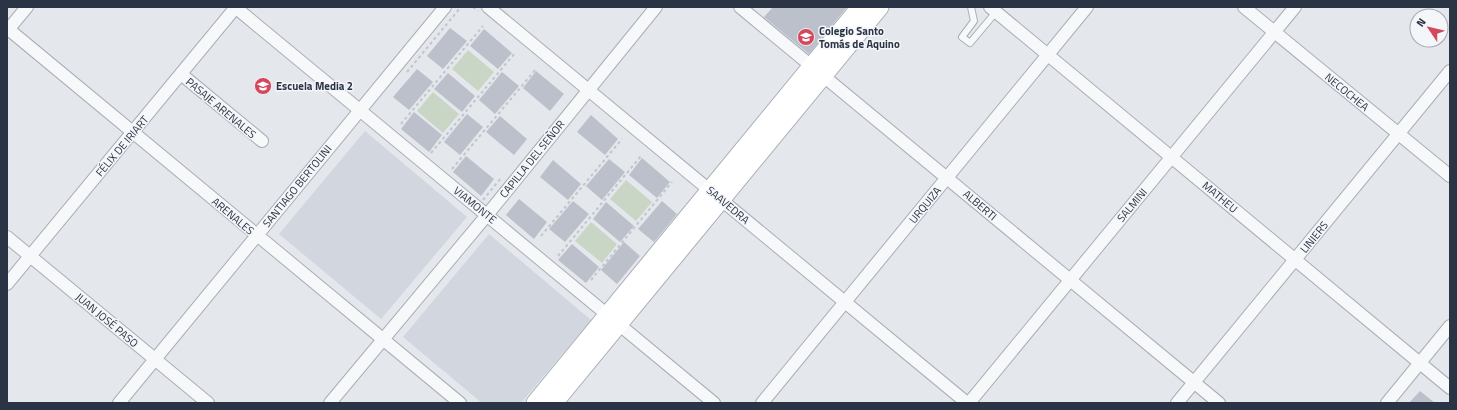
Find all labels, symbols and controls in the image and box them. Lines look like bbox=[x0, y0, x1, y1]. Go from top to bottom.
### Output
north arrow bbox=[1409, 8, 1449, 48]
text: N bbox=[1412, 15, 1430, 30]
place label: Colegio Santo Tomás de Aquino bbox=[819, 23, 900, 52]
school or university icon: Colegio Santo Tomás de Aquino bbox=[796, 27, 816, 47]
street label: NECOCHEA bbox=[1322, 69, 1373, 115]
street label: PASAJE ARENALES bbox=[182, 74, 260, 142]
school or university icon: Escuela Media 2 bbox=[253, 76, 273, 96]
place label: Escuela Media 2 bbox=[276, 78, 353, 94]
street label: FÉLIX DE IRIART bbox=[92, 112, 152, 180]
street label: CAPILLA DEL SEÑOR bbox=[496, 117, 568, 201]
street label: SANTIAGO BERTOLINI bbox=[259, 141, 335, 231]
street label: MATHEU bbox=[1199, 177, 1241, 217]
street label: SAAVEDRA bbox=[703, 182, 753, 228]
street label: VIAMONTE bbox=[450, 183, 500, 227]
street label: URQUIZA bbox=[905, 183, 945, 227]
street label: SALMINI bbox=[1113, 185, 1151, 225]
street label: ALBERTI bbox=[960, 186, 1000, 224]
street label: ARENALES bbox=[208, 194, 258, 238]
street label: LINIERS bbox=[1296, 218, 1332, 256]
street label: JUAN JOSÉ PASO bbox=[72, 289, 142, 351]

